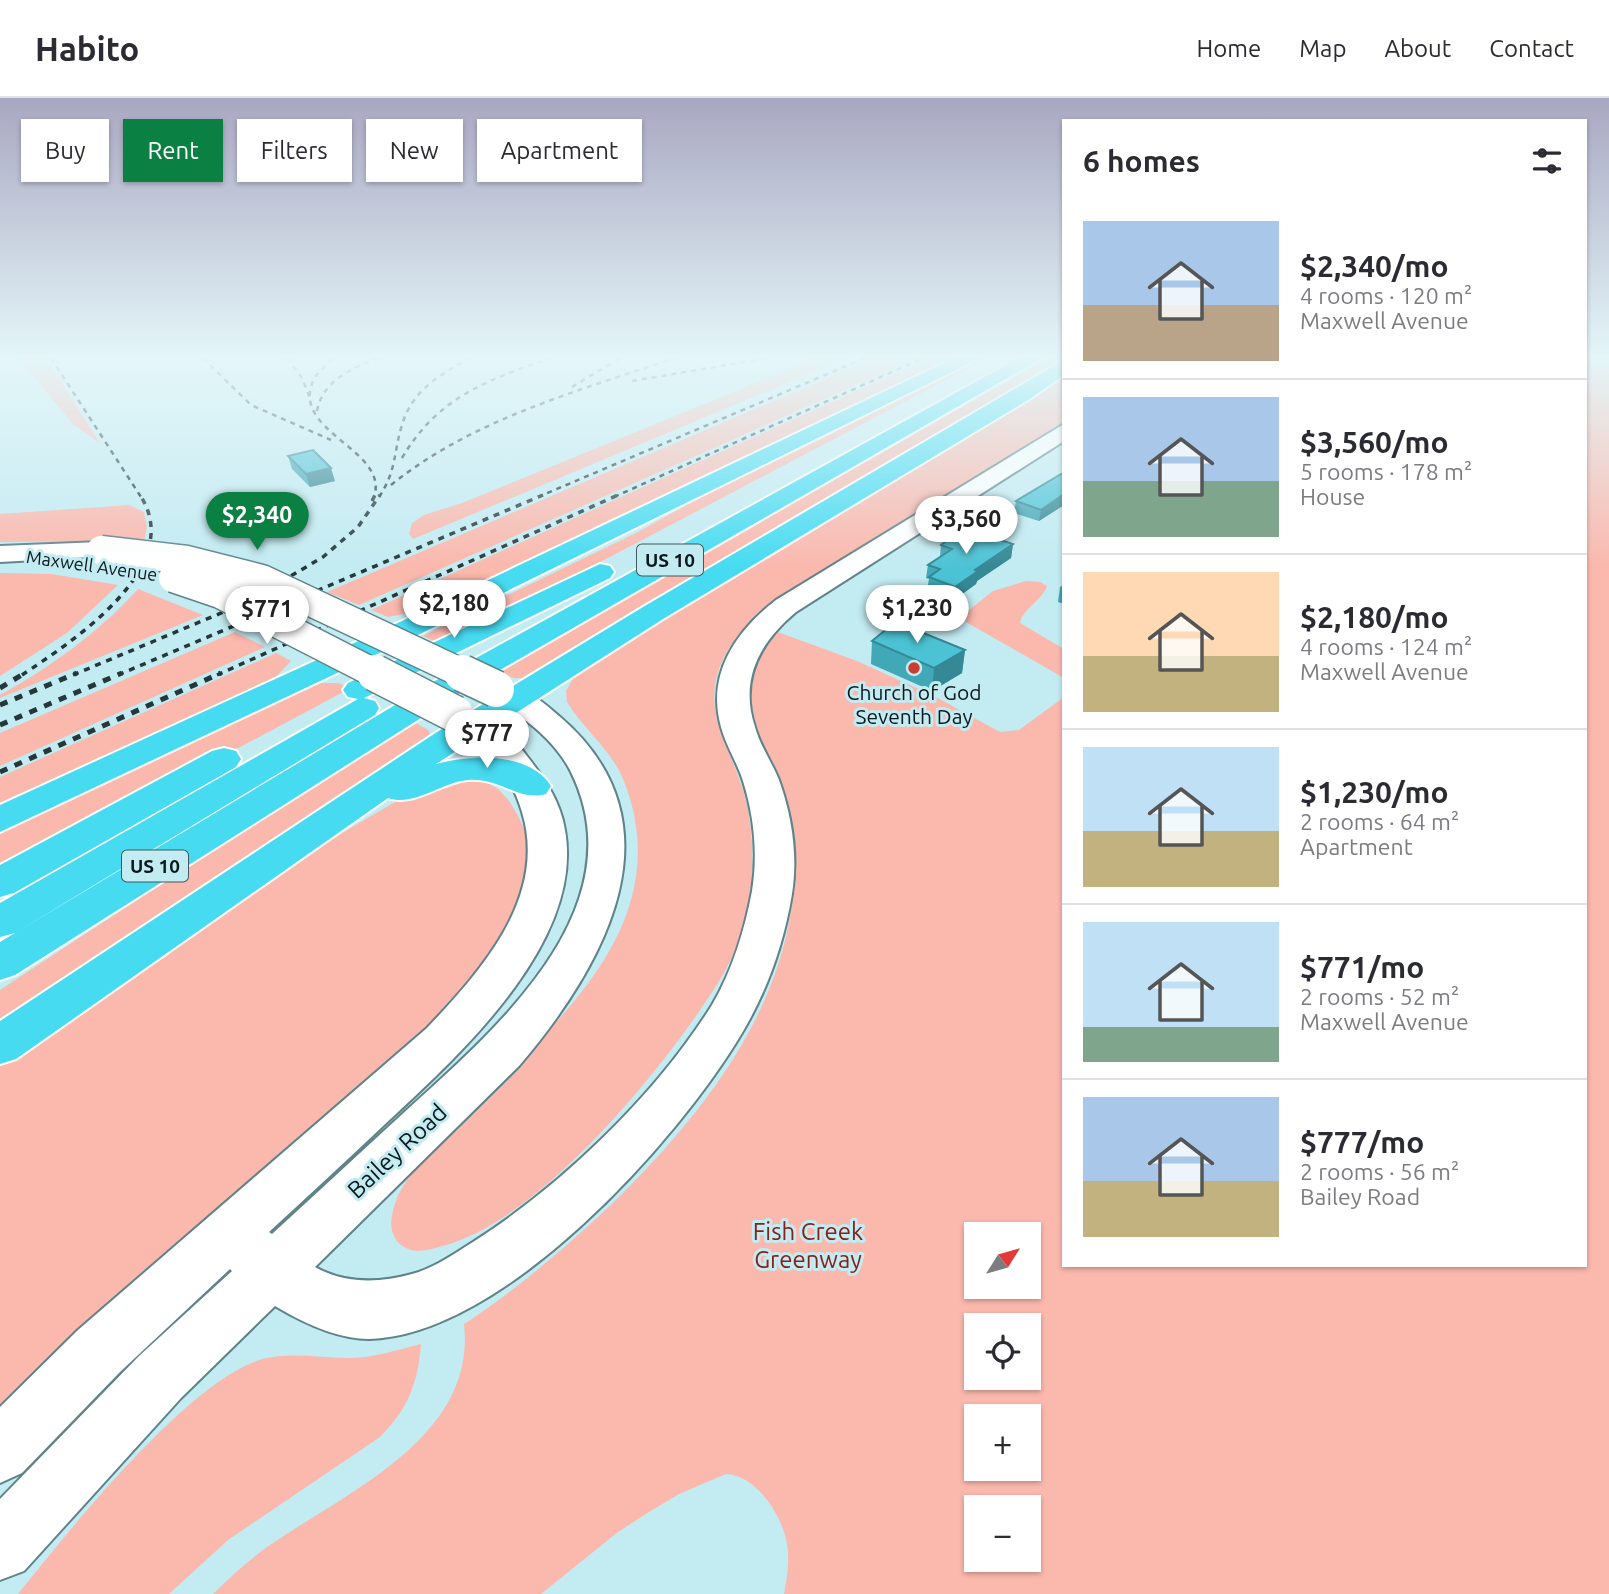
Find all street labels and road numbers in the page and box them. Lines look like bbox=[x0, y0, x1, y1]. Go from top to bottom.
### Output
road number: US 10 bbox=[637, 544, 703, 575]
street label: Maxwell Avenue bbox=[25, 546, 159, 584]
road number: US 10 bbox=[122, 850, 188, 881]
street label: Bailey Road bbox=[342, 1098, 452, 1204]

